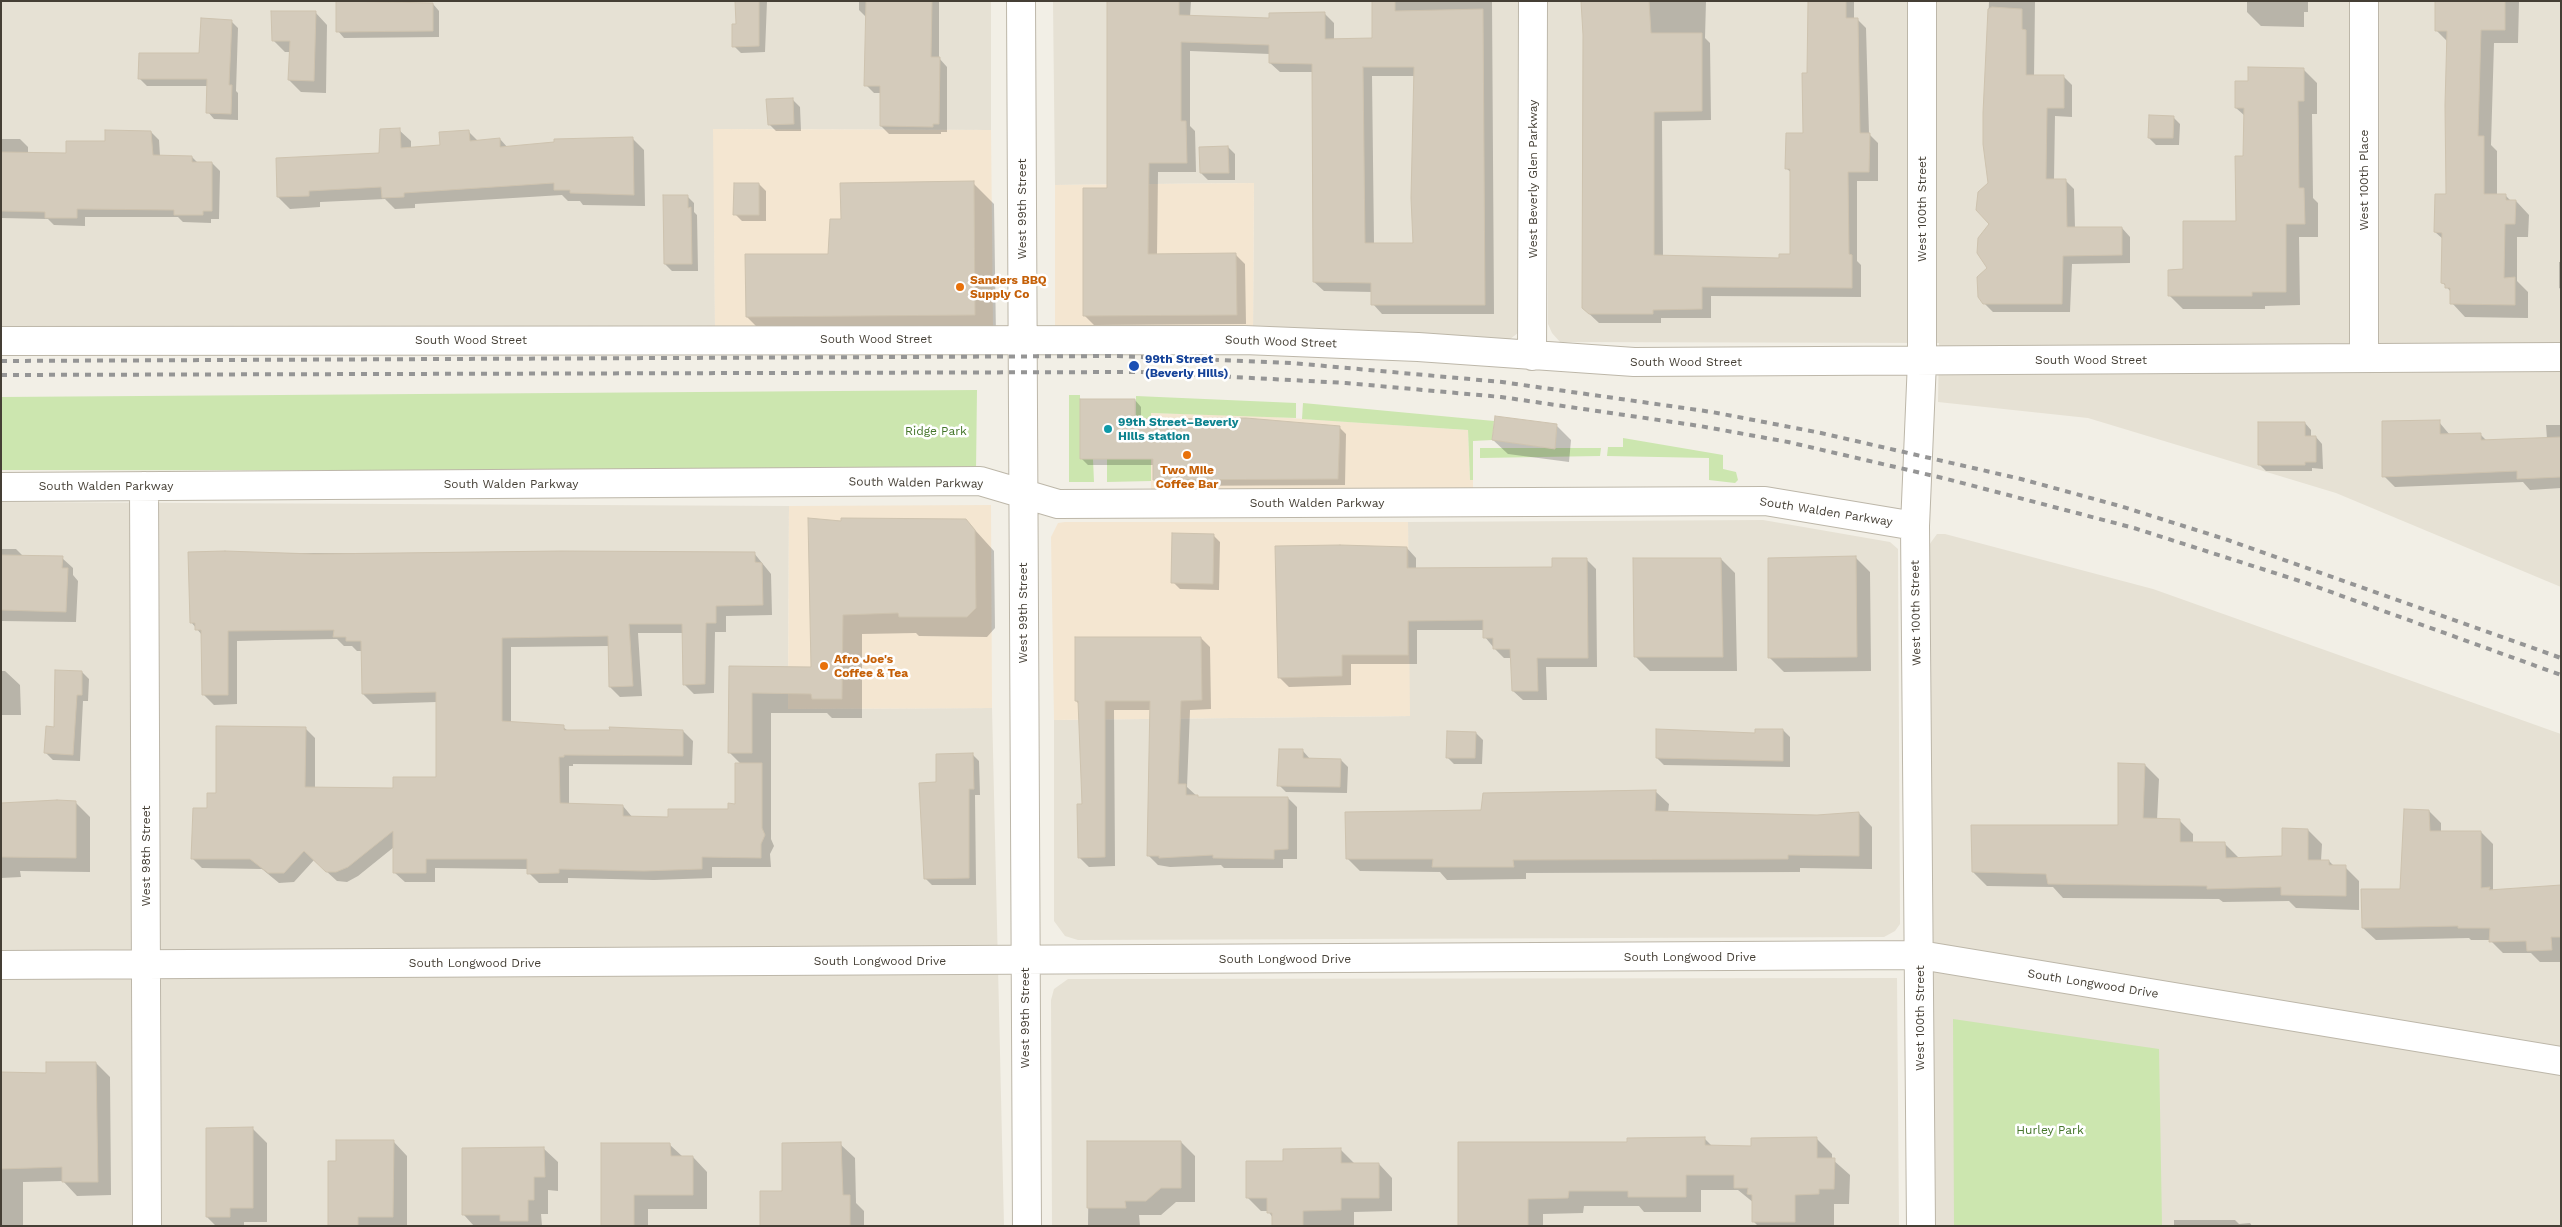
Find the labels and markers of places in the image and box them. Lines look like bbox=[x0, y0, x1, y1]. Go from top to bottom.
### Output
place label: Sanders BBQ Supply Co bbox=[970, 273, 1047, 301]
marker: Sanders BBQ Supply Co bbox=[954, 281, 966, 293]
place label: 99th Street (Beverly Hills) bbox=[1145, 352, 1228, 380]
marker: 99th Street (Beverly Hills) bbox=[1127, 359, 1141, 373]
place label: 99th Street–Beverly Hills station bbox=[1118, 415, 1238, 443]
marker: 99th Street–Beverly Hills station bbox=[1102, 423, 1114, 435]
marker: Two Mile Coffee Bar bbox=[1181, 449, 1193, 461]
place label: Two Mile Coffee Bar bbox=[1156, 463, 1218, 491]
place label: Afro Joe's Coffee & Tea bbox=[834, 652, 908, 680]
marker: Afro Joe's Coffee & Tea bbox=[818, 660, 830, 672]

